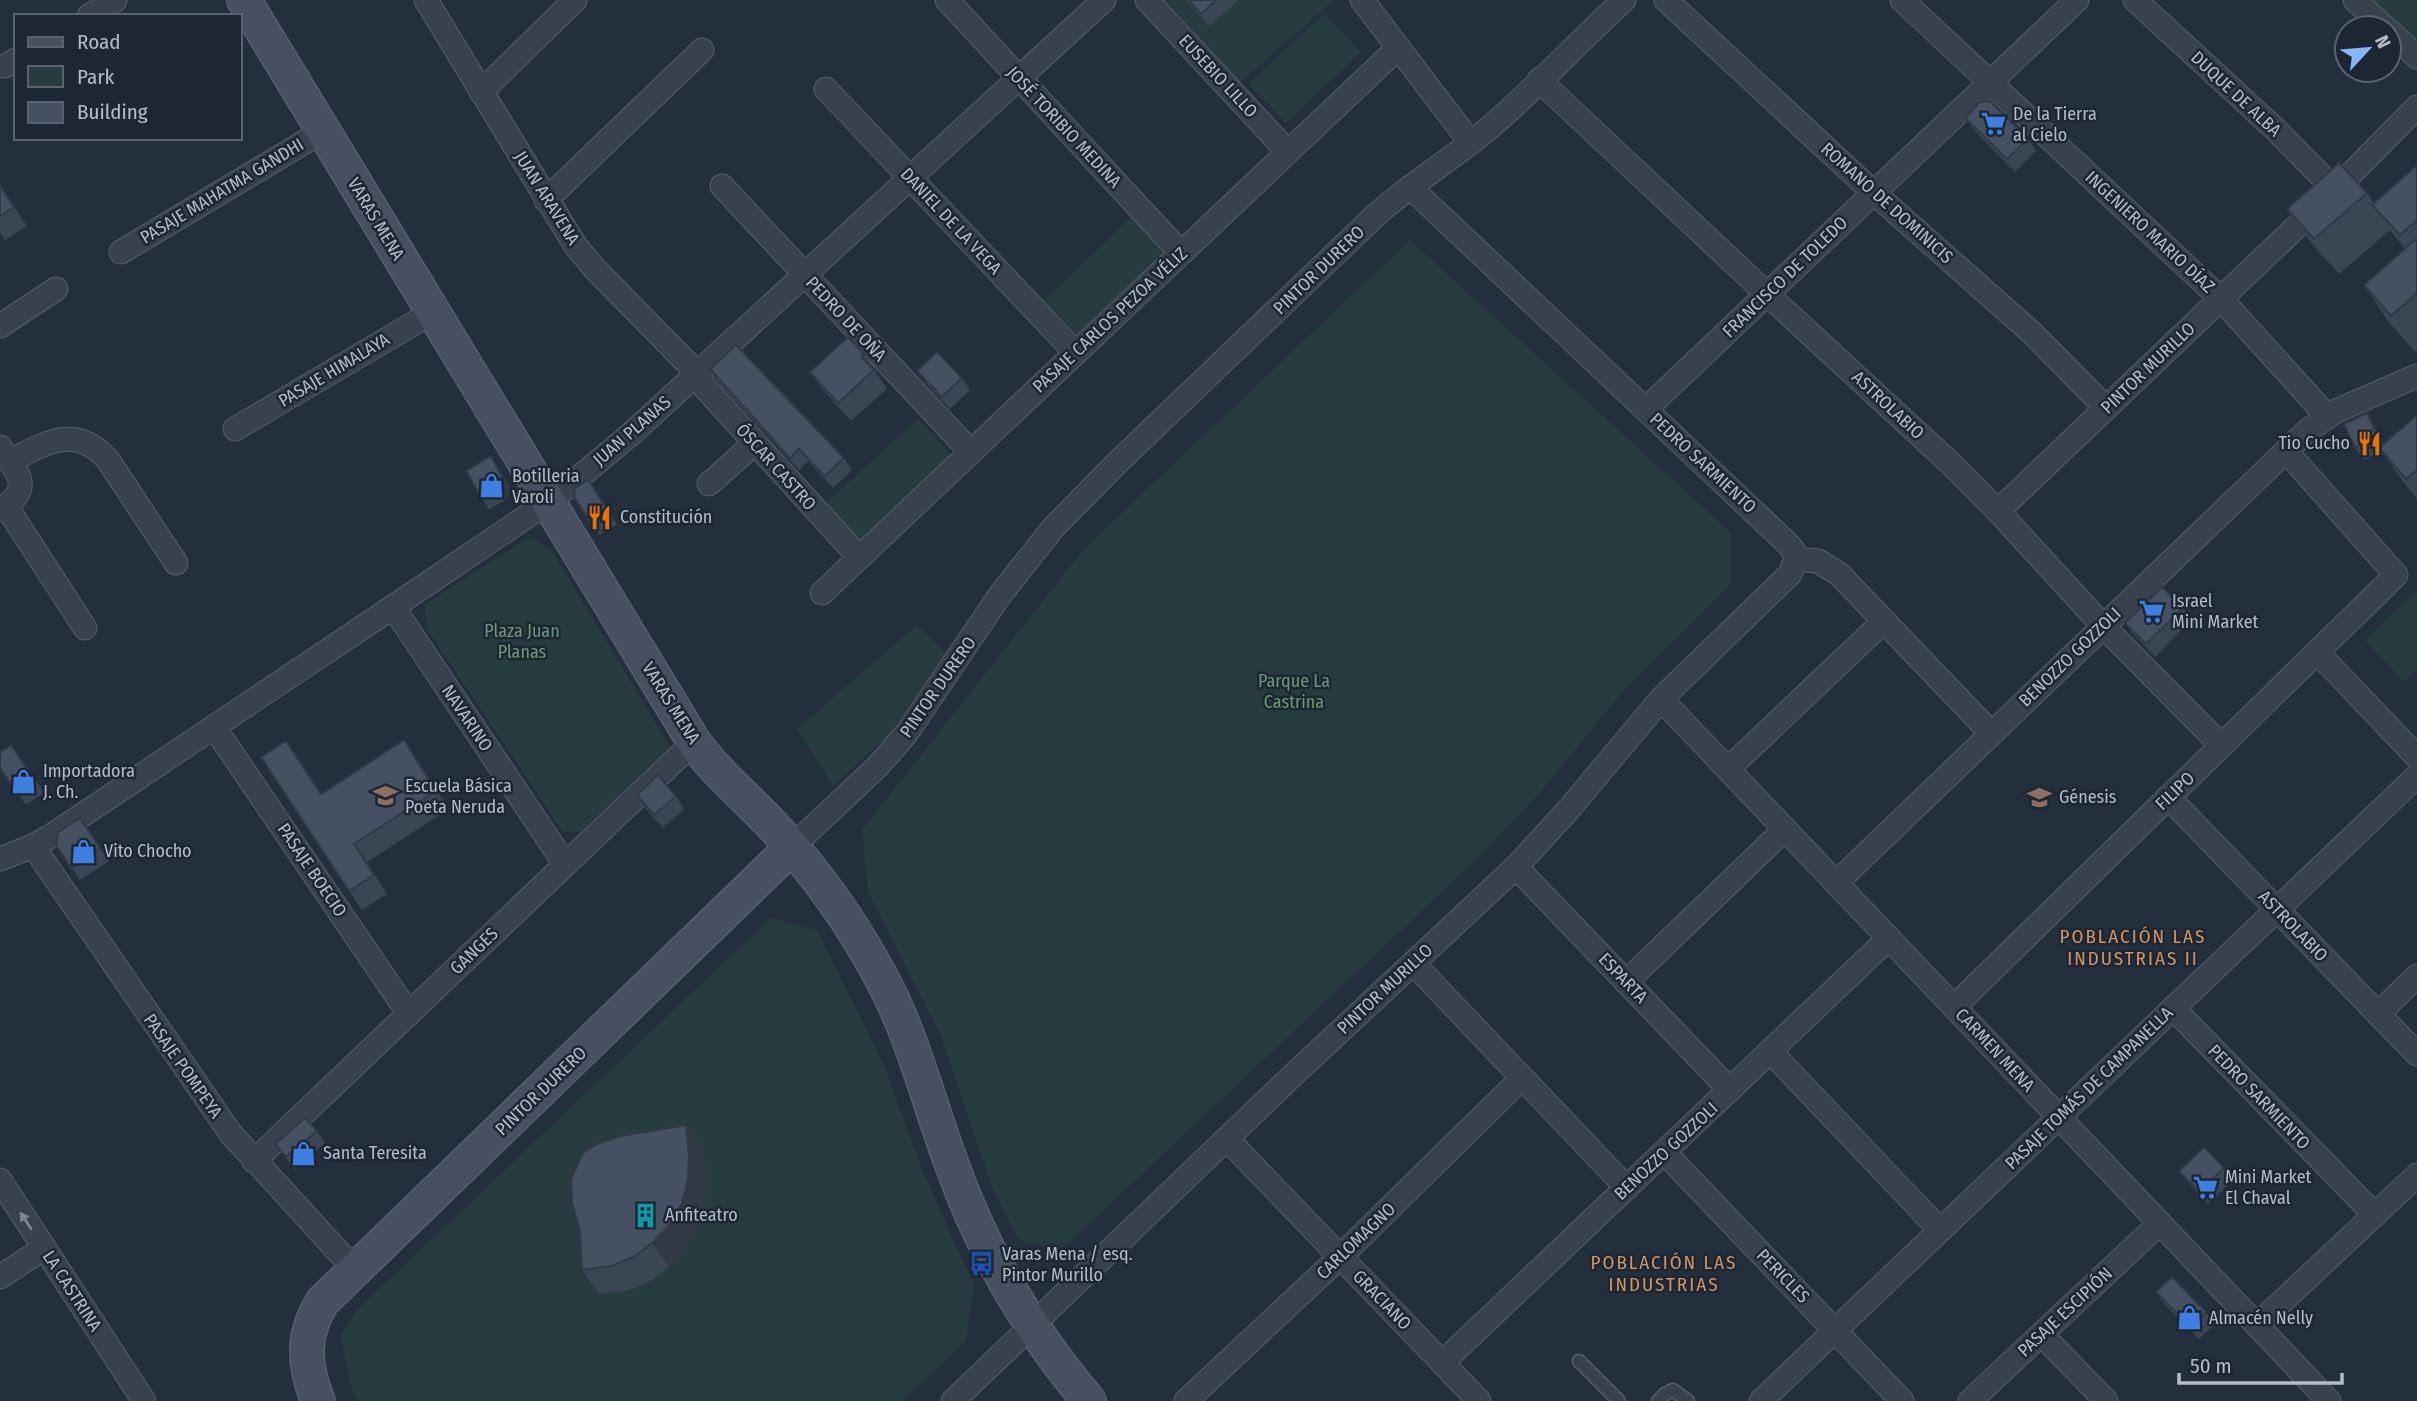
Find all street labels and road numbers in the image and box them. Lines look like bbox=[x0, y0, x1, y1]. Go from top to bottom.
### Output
street label: EUSEBIO LILLO bbox=[1174, 30, 1262, 122]
street label: DUQUE DE ALBA bbox=[2186, 47, 2286, 142]
street label: JOSÉ TORIBIO MEDINA bbox=[1002, 61, 1127, 193]
street label: PASAJE MAHATMA GANDHI bbox=[136, 133, 308, 249]
street label: ROMANO DE DOMINICIS bbox=[1816, 138, 1958, 268]
street label: JUAN ARAVENA bbox=[509, 147, 585, 249]
street label: DANIEL DE LA VEGA bbox=[896, 163, 1006, 279]
street label: INGENIERO MARIO DÍAZ bbox=[2081, 166, 2220, 298]
street label: VARAS MENA bbox=[343, 174, 410, 265]
street label: FRANCISCO DE TOLEDO bbox=[1718, 212, 1852, 342]
street label: PINTOR DURERO bbox=[1269, 221, 1369, 319]
street label: PASAJE CARLOS PEZOA VÉLIZ bbox=[1028, 242, 1192, 397]
street label: PEDRO DE OÑA bbox=[801, 272, 891, 367]
street label: PINTOR MURILLO bbox=[2096, 318, 2200, 418]
street label: PASAJE HIMALAYA bbox=[274, 328, 394, 412]
street label: ASTROLABIO bbox=[1847, 366, 1929, 444]
street label: JUAN PLANAS bbox=[589, 391, 676, 471]
street label: PEDRO SARMIENTO bbox=[1645, 408, 1761, 518]
street label: ÓSCAR CASTRO bbox=[731, 419, 821, 515]
street label: BENOZZO GOZZOLI bbox=[2014, 603, 2126, 711]
street label: PINTOR DURERO bbox=[895, 632, 981, 742]
street label: VARAS MENA bbox=[637, 658, 705, 748]
street label: NAVARINO bbox=[437, 681, 497, 755]
street label: FILIPO bbox=[2151, 767, 2199, 815]
street label: PASAJE BOECIO bbox=[273, 819, 351, 921]
street label: ASTROLABIO bbox=[2254, 886, 2332, 966]
street label: GANGES bbox=[445, 923, 503, 979]
street label: PINTOR MURILLO bbox=[1333, 939, 1437, 1039]
street label: ESPARTA bbox=[1594, 948, 1653, 1008]
street label: PASAJE TOMÁS DE CAMPANELLA bbox=[2000, 1001, 2178, 1174]
street label: CARMEN MENA bbox=[1951, 1004, 2040, 1097]
street label: PASAJE POMPEYA bbox=[139, 1010, 227, 1123]
street label: PEDRO SARMIENTO bbox=[2203, 1040, 2315, 1154]
street label: PINTOR DURERO bbox=[491, 1042, 591, 1140]
street label: BENOZZO GOZZOLI bbox=[1610, 1097, 1722, 1205]
street label: CARLOMAGNO bbox=[1312, 1198, 1400, 1284]
street label: PERICLES bbox=[1752, 1244, 1814, 1308]
street label: LA CASTRINA bbox=[38, 1246, 107, 1336]
street label: PASAJE ESCIPIÓN bbox=[2013, 1263, 2117, 1361]
street label: GRACIANO bbox=[1348, 1265, 1416, 1335]

